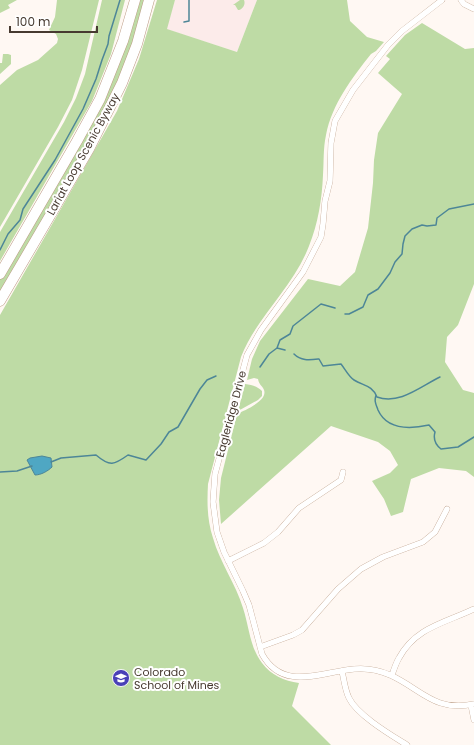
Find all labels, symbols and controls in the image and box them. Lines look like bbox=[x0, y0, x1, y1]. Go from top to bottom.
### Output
scale bar bbox=[10, 8, 97, 34]
text: 100 m bbox=[16, 13, 50, 30]
street label: Lariat Loop Scenic Byway bbox=[43, 89, 124, 218]
street label: Eagleridge Drive bbox=[212, 369, 250, 459]
place label: Colorado School of Mines bbox=[134, 664, 220, 693]
school or university icon: Colorado School of Mines bbox=[111, 668, 131, 688]

